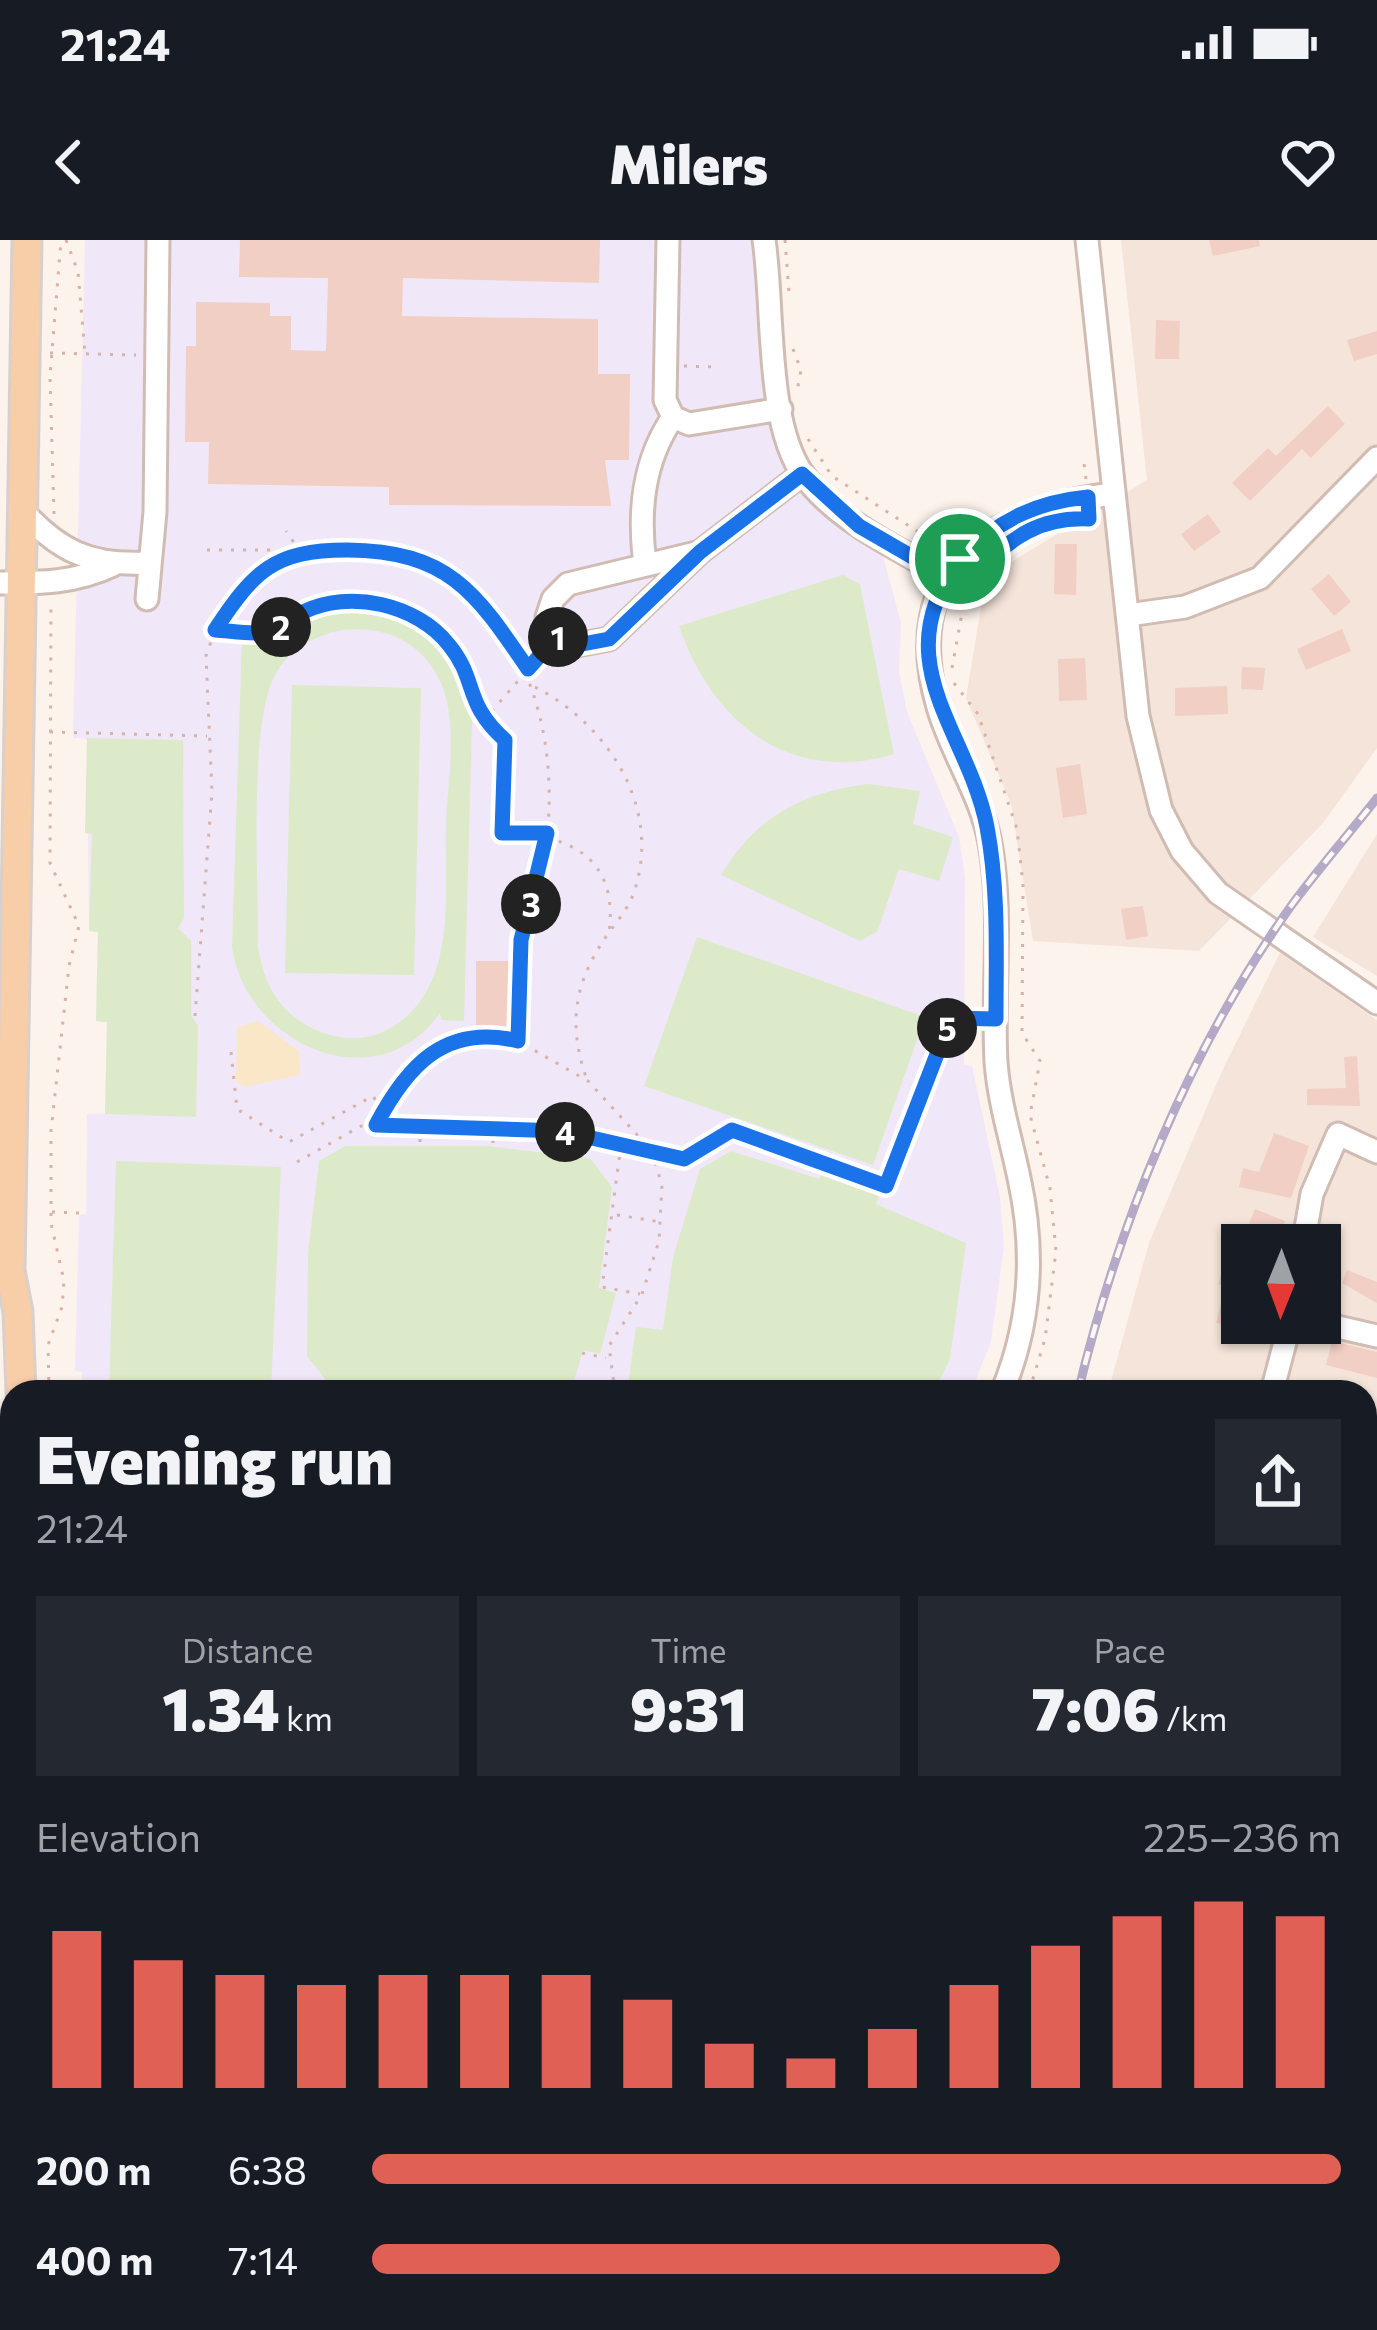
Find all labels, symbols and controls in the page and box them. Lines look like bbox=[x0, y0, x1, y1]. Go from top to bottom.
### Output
text: 21:24 bbox=[60, 15, 170, 70]
icon: back bbox=[36, 129, 102, 195]
text: Milers bbox=[609, 129, 768, 195]
icon: heart bbox=[1275, 129, 1341, 195]
pin bbox=[909, 508, 1011, 610]
icon: arrive bbox=[927, 526, 993, 592]
pin: 2 bbox=[251, 597, 311, 657]
text: 2 bbox=[272, 606, 290, 647]
pin: 1 bbox=[528, 607, 588, 667]
text: 1 bbox=[551, 616, 565, 657]
pin: 3 bbox=[501, 874, 561, 934]
text: 3 bbox=[521, 883, 541, 924]
pin: 5 bbox=[917, 998, 977, 1058]
text: 5 bbox=[937, 1007, 957, 1048]
pin: 4 bbox=[535, 1102, 595, 1162]
text: 4 bbox=[555, 1111, 575, 1152]
north arrow bbox=[1221, 1224, 1341, 1344]
map controls bbox=[1221, 1224, 1341, 1344]
text: Evening run bbox=[36, 1417, 393, 1498]
button: share bbox=[1215, 1419, 1341, 1545]
text: 21:24 bbox=[36, 1503, 128, 1551]
text: Distance bbox=[182, 1629, 313, 1670]
text: Time bbox=[651, 1629, 726, 1670]
text: Pace bbox=[1094, 1629, 1165, 1670]
text: 1.34 bbox=[162, 1670, 280, 1743]
text: 9:31 bbox=[630, 1670, 747, 1743]
text: 7:06 bbox=[1032, 1670, 1160, 1743]
text: km bbox=[280, 1697, 333, 1738]
text: /km bbox=[1160, 1697, 1227, 1738]
text: Elevation bbox=[36, 1812, 201, 1860]
text: 225–236 m bbox=[1143, 1812, 1341, 1860]
text: 200 m bbox=[36, 2145, 151, 2193]
text: 6:38 bbox=[228, 2145, 307, 2193]
text: 400 m bbox=[36, 2235, 153, 2283]
text: 7:14 bbox=[228, 2235, 298, 2283]

